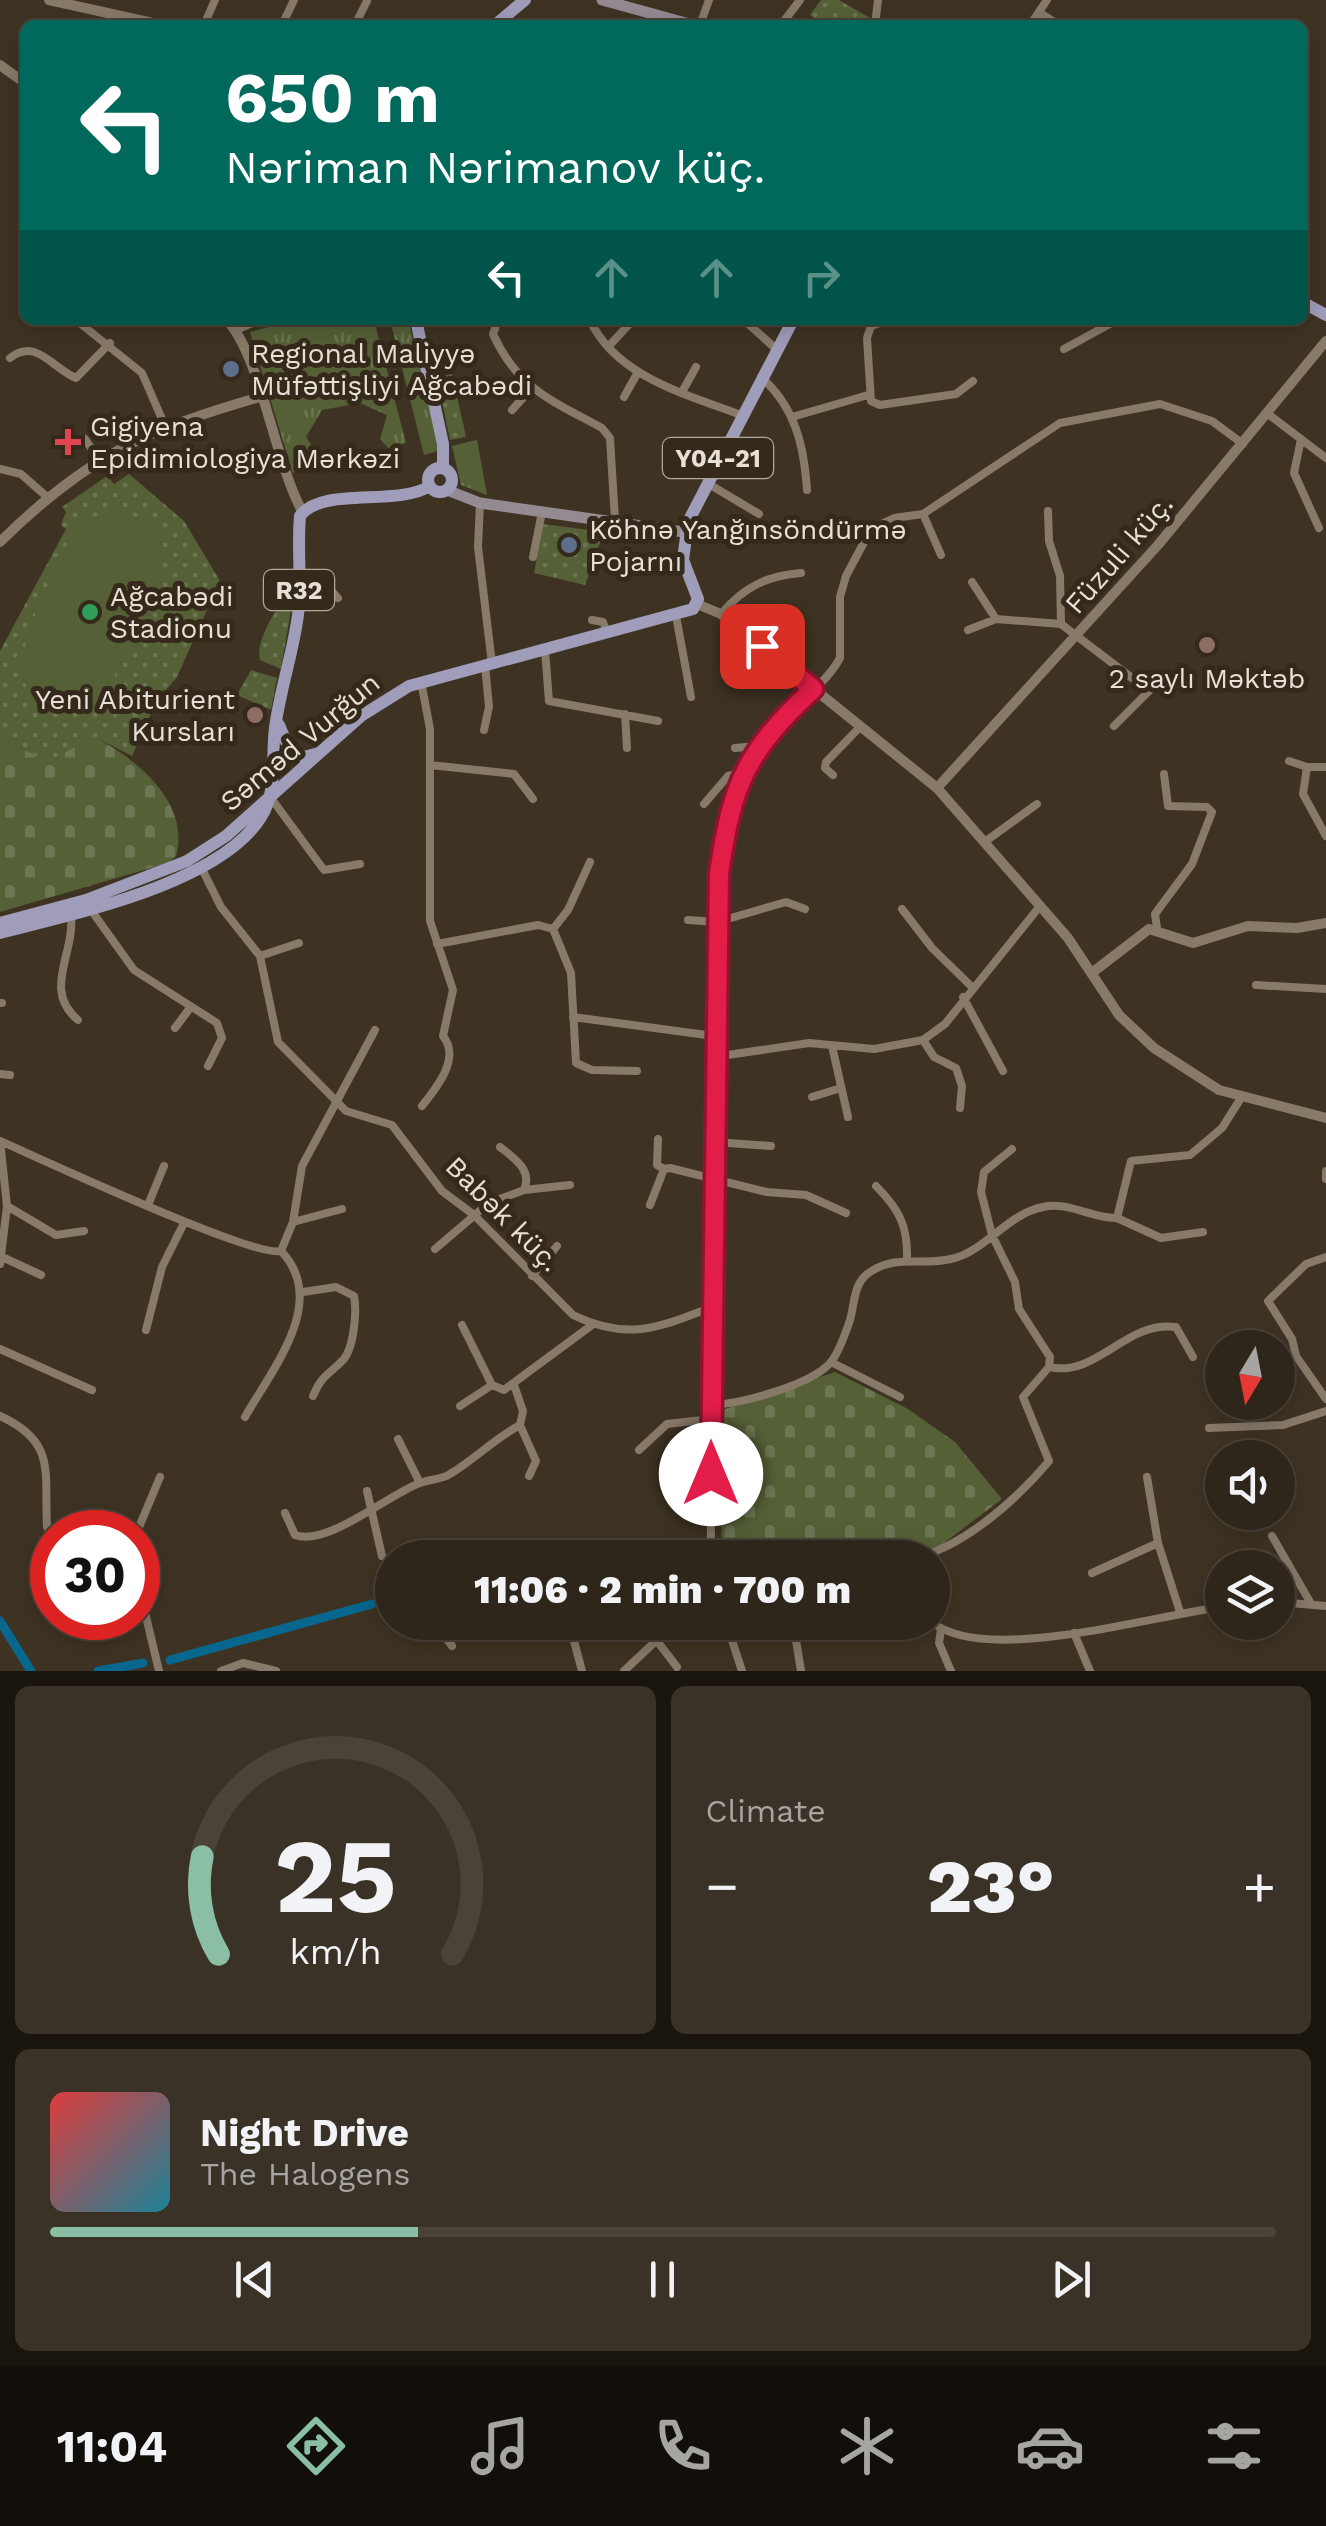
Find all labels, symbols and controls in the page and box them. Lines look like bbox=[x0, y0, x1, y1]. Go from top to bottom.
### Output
text: 650 m bbox=[225, 57, 440, 139]
icon: left bbox=[60, 60, 190, 190]
text: Nəriman Nərimanov küç. bbox=[225, 141, 766, 194]
icon: left bbox=[479, 250, 534, 305]
icon: ahead bbox=[584, 250, 639, 305]
icon: ahead bbox=[689, 250, 744, 305]
icon: right bbox=[794, 250, 849, 305]
place label: Regional Maliyyə Müfəttişliyi Ağcabədi bbox=[251, 337, 532, 402]
marker: Regional Maliyyə Müfəttişliyi Ağcabədi bbox=[220, 358, 242, 380]
place label: Gigiyena Epidimiologiya Mərkəzi bbox=[90, 410, 400, 475]
marker: Gigiyena Epidimiologiya Mərkəzi bbox=[55, 429, 81, 455]
road number: Y04-21 bbox=[663, 438, 773, 478]
street label: Füzuli küç. bbox=[1058, 488, 1180, 620]
place label: Köhnə Yanğınsöndürmə Pojarnı bbox=[589, 513, 907, 578]
marker: Köhnə Yanğınsöndürmə Pojarnı bbox=[558, 534, 580, 556]
road number: R32 bbox=[264, 570, 334, 610]
place label: Ağcabədi Stadionu bbox=[110, 580, 234, 645]
marker: Ağcabədi Stadionu bbox=[79, 601, 101, 623]
pin bbox=[720, 604, 805, 689]
icon: arrive bbox=[735, 619, 790, 674]
marker: 2 saylı Məktəb bbox=[1196, 634, 1218, 656]
place label: 2 saylı Məktəb bbox=[1109, 662, 1305, 695]
street label: Səməd Vurğun bbox=[214, 666, 386, 818]
place label: Yeni Abiturient Kursları bbox=[35, 683, 235, 748]
marker: Yeni Abiturient Kursları bbox=[244, 704, 266, 726]
street label: Babək küç. bbox=[439, 1150, 567, 1278]
north arrow bbox=[1205, 1330, 1295, 1420]
map controls bbox=[1205, 1330, 1295, 1640]
position arrow bbox=[659, 1422, 763, 1526]
button: sound bbox=[1205, 1440, 1295, 1530]
speed limit sign: 30 bbox=[30, 1510, 160, 1640]
button: layers bbox=[1205, 1550, 1295, 1640]
text: 11:06 · 2 min · 700 m bbox=[474, 1568, 851, 1612]
text: Climate bbox=[706, 1792, 826, 1830]
text: 25 bbox=[274, 1815, 397, 1937]
text: 23° bbox=[927, 1842, 1055, 1930]
text: − bbox=[706, 1854, 739, 1918]
text: + bbox=[1243, 1854, 1276, 1918]
text: km/h bbox=[289, 1931, 381, 1973]
text: Night Drive bbox=[200, 2111, 409, 2155]
text: The Halogens bbox=[200, 2155, 410, 2193]
icon: previous bbox=[227, 2252, 282, 2307]
icon: pause bbox=[635, 2252, 690, 2307]
icon: next bbox=[1044, 2252, 1099, 2307]
icon: directions bbox=[281, 2411, 351, 2481]
icon: music bbox=[465, 2411, 535, 2481]
icon: phone bbox=[648, 2411, 718, 2481]
icon: climate bbox=[832, 2411, 902, 2481]
icon: car bbox=[1015, 2411, 1085, 2481]
icon: filters bbox=[1199, 2411, 1269, 2481]
text: 11:04 bbox=[57, 2420, 167, 2473]

